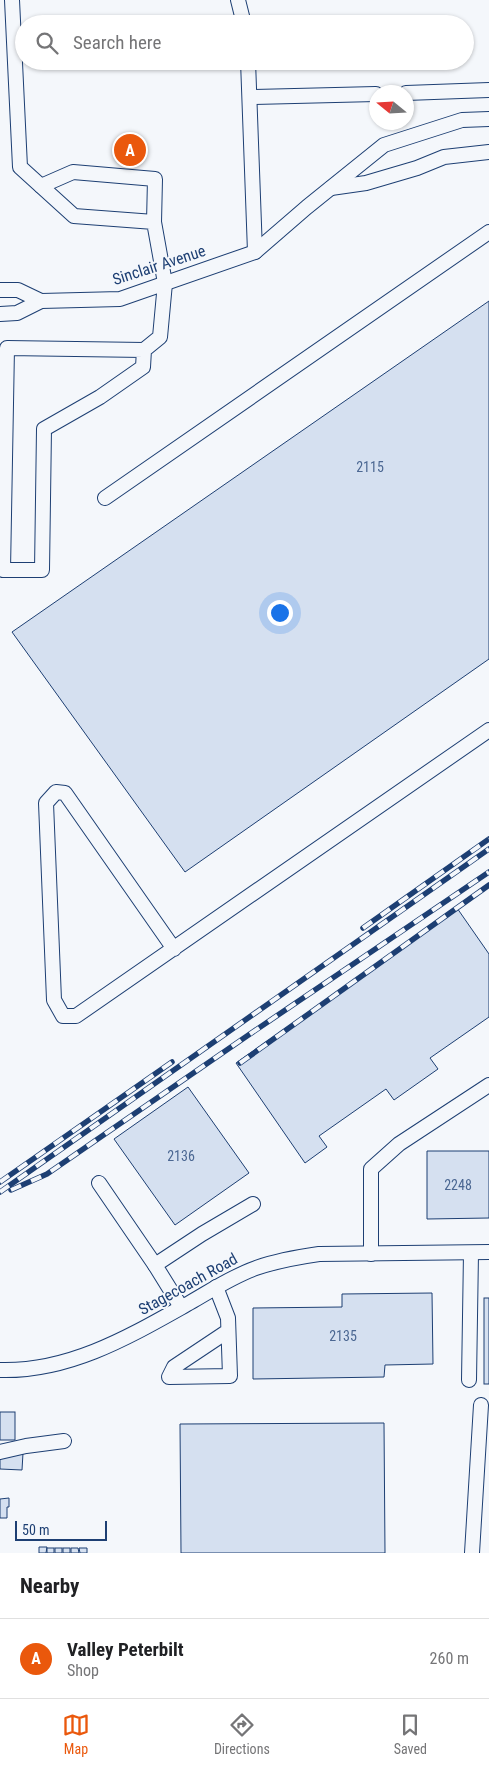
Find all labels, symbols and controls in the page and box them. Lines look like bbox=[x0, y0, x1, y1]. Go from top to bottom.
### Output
search box bbox=[15, 15, 474, 70]
icon: search bbox=[33, 29, 61, 57]
text: Search here bbox=[73, 31, 161, 54]
north arrow bbox=[369, 85, 414, 130]
pin: A bbox=[114, 131, 146, 169]
street label: Sinclair Avenue bbox=[110, 241, 208, 289]
house number: 2115 bbox=[356, 459, 384, 475]
your location bbox=[267, 600, 293, 626]
house number: 2136 bbox=[167, 1148, 195, 1164]
house number: 2248 bbox=[444, 1177, 472, 1193]
street label: Stagecoach Road bbox=[135, 1249, 241, 1319]
house number: 2135 bbox=[329, 1328, 357, 1344]
scale bar bbox=[15, 1518, 108, 1541]
text: 50 m bbox=[22, 1522, 50, 1538]
text: Nearby bbox=[20, 1574, 79, 1598]
text: Valley Peterbilt bbox=[67, 1638, 184, 1661]
text: A bbox=[31, 1649, 41, 1668]
text: 260 m bbox=[430, 1649, 469, 1668]
text: Shop bbox=[67, 1661, 99, 1680]
tab: Map bbox=[62, 1711, 90, 1757]
tab: Directions bbox=[214, 1711, 270, 1757]
tab: Saved bbox=[394, 1711, 427, 1757]

